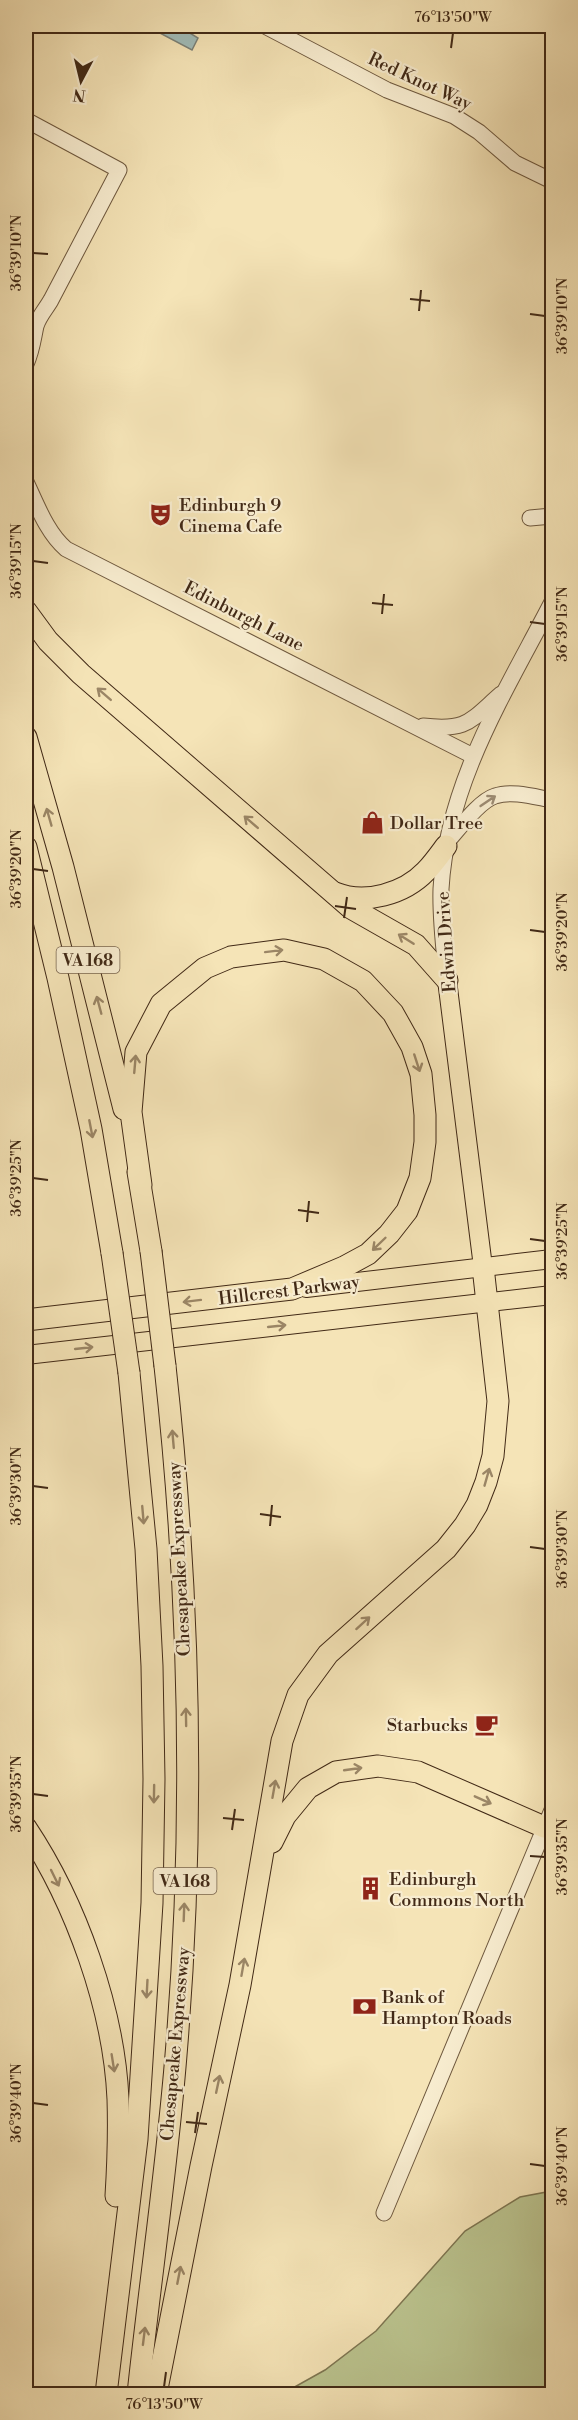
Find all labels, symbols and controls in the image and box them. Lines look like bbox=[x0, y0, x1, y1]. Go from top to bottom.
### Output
text: 76°13'50"W bbox=[414, 8, 492, 27]
street label: Red Knot Way bbox=[364, 47, 476, 116]
north arrow bbox=[51, 51, 111, 111]
text: N bbox=[71, 84, 87, 106]
text: 36°39'10"N bbox=[7, 215, 26, 291]
text: 36°39'10"N bbox=[553, 278, 572, 354]
place label: Edinburgh 9 Cinema Cafe bbox=[179, 494, 282, 538]
theatre icon: Edinburgh 9 Cinema Cafe bbox=[148, 502, 174, 528]
text: 36°39'15"N bbox=[7, 523, 26, 599]
street label: Edinburgh Lane bbox=[180, 576, 308, 657]
text: 36°39'15"N bbox=[553, 586, 572, 662]
one-way arrow bbox=[97, 687, 112, 701]
one-way arrow bbox=[479, 795, 496, 807]
one-way arrow bbox=[43, 808, 54, 827]
shop icon: Dollar Tree bbox=[359, 810, 385, 836]
place label: Dollar Tree bbox=[390, 812, 483, 835]
one-way arrow bbox=[244, 815, 259, 829]
text: 36°39'20"N bbox=[7, 829, 26, 909]
street label: Edwin Drive bbox=[431, 891, 462, 993]
text: 36°39'20"N bbox=[553, 892, 572, 972]
one-way arrow bbox=[398, 933, 415, 945]
one-way arrow bbox=[264, 946, 283, 957]
road number: VA 168 bbox=[56, 947, 119, 973]
one-way arrow bbox=[93, 996, 105, 1015]
one-way arrow bbox=[412, 1053, 423, 1072]
one-way arrow bbox=[130, 1055, 141, 1075]
one-way arrow bbox=[86, 1119, 97, 1139]
text: 36°39'25"N bbox=[7, 1139, 26, 1217]
text: 36°39'25"N bbox=[553, 1202, 572, 1280]
one-way arrow bbox=[371, 1236, 386, 1251]
street label: Hillcrest Parkway bbox=[217, 1270, 361, 1311]
one-way arrow bbox=[183, 1296, 203, 1307]
one-way arrow bbox=[267, 1320, 287, 1331]
one-way arrow bbox=[73, 1342, 93, 1353]
one-way arrow bbox=[167, 1429, 178, 1449]
text: 36°39'30"N bbox=[7, 1447, 26, 1525]
street label: Chesapeake Expressway bbox=[163, 1461, 196, 1657]
one-way arrow bbox=[482, 1468, 493, 1487]
one-way arrow bbox=[138, 1505, 149, 1525]
text: 36°39'30"N bbox=[553, 1510, 572, 1588]
one-way arrow bbox=[355, 1616, 370, 1630]
one-way arrow bbox=[180, 1708, 191, 1728]
cafe icon: Starbucks bbox=[473, 1712, 499, 1738]
place label: Starbucks bbox=[387, 1714, 468, 1737]
text: 36°39'35"N bbox=[7, 1755, 26, 1833]
one-way arrow bbox=[343, 1764, 362, 1775]
one-way arrow bbox=[269, 1780, 280, 1799]
one-way arrow bbox=[148, 1783, 160, 1803]
one-way arrow bbox=[473, 1795, 491, 1806]
text: 36°39'35"N bbox=[553, 1818, 572, 1896]
road number: VA 168 bbox=[154, 1868, 216, 1894]
place label: Edinburgh Commons North bbox=[389, 1868, 525, 1912]
one-way arrow bbox=[50, 1869, 61, 1887]
building icon: Edinburgh Commons North bbox=[358, 1876, 384, 1902]
one-way arrow bbox=[178, 1903, 190, 1923]
street label: Chesapeake Expressway bbox=[156, 1946, 195, 2142]
one-way arrow bbox=[238, 1957, 249, 1977]
one-way arrow bbox=[142, 1978, 153, 1998]
place label: Bank of Hampton Roads bbox=[381, 1986, 512, 2030]
bank icon: Bank of Hampton Roads bbox=[351, 1994, 377, 2020]
one-way arrow bbox=[108, 2053, 119, 2073]
text: 36°39'40"N bbox=[7, 2063, 26, 2143]
one-way arrow bbox=[213, 2075, 225, 2094]
text: 36°39'40"N bbox=[553, 2126, 572, 2206]
one-way arrow bbox=[174, 2266, 185, 2286]
one-way arrow bbox=[139, 2327, 150, 2347]
text: 76°13'50"W bbox=[125, 2395, 203, 2414]

